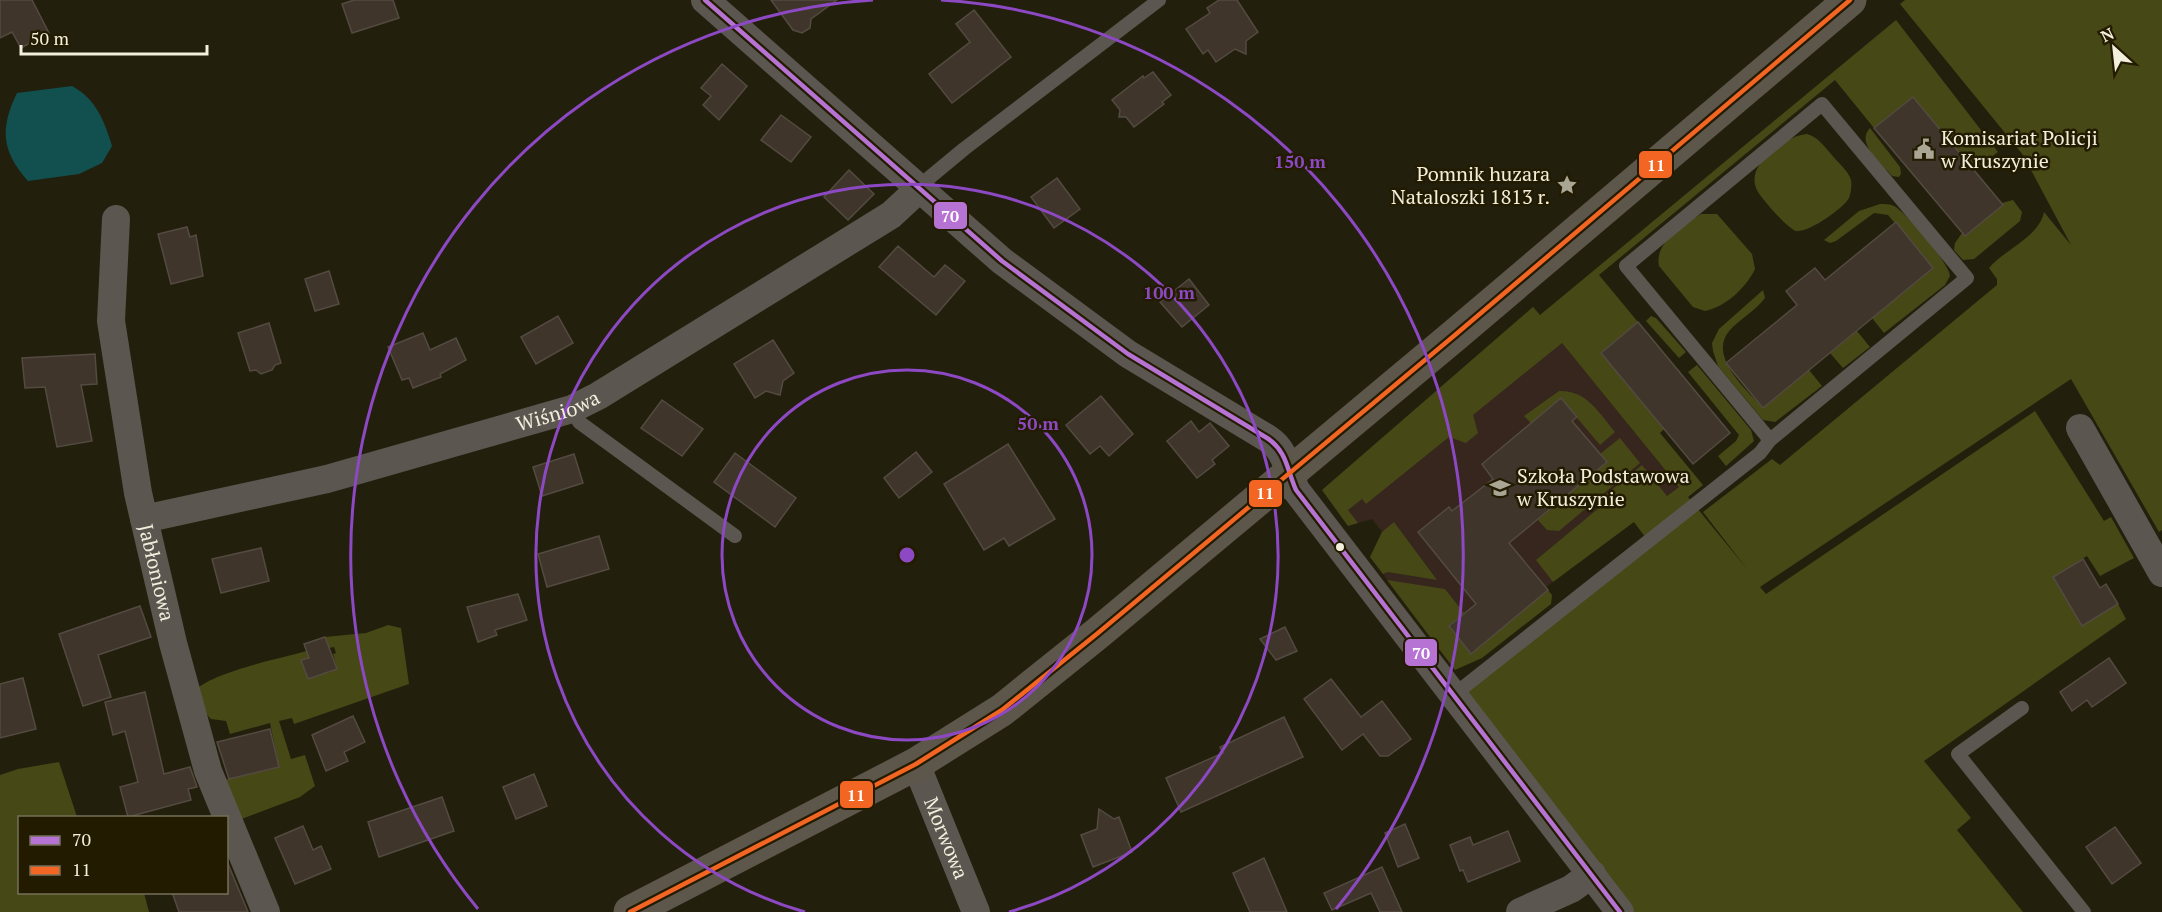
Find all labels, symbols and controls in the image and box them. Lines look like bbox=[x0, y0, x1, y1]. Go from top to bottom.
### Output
scale bar bbox=[21, 18, 207, 56]
north arrow bbox=[2084, 18, 2144, 78]
text: N bbox=[2097, 22, 2118, 47]
text: 50 m bbox=[30, 26, 70, 50]
place label: Komisariat Policji w Kruszynie bbox=[1940, 124, 2098, 174]
public building icon: Komisariat Policji w Kruszynie bbox=[1912, 137, 1936, 161]
text: 150 m bbox=[1274, 149, 1326, 173]
line badge: 11 bbox=[1638, 150, 1673, 179]
text: 11 bbox=[1647, 154, 1665, 176]
place label: Pomnik huzara Nataloszki 1813 r. bbox=[1391, 160, 1550, 210]
place icon: Pomnik huzara Nataloszki 1813 r. bbox=[1555, 173, 1579, 197]
line badge: 70 bbox=[933, 201, 968, 230]
text: 70 bbox=[941, 205, 959, 227]
text: 100 m bbox=[1143, 280, 1195, 304]
street label: Wiśniowa bbox=[513, 383, 604, 437]
text: 50 m bbox=[1017, 411, 1059, 435]
place label: Szkoła Podstawowa w Kruszynie bbox=[1516, 462, 1690, 512]
school or university icon: Szkoła Podstawowa w Kruszynie bbox=[1488, 476, 1512, 500]
line badge: 11 bbox=[1248, 479, 1283, 508]
text: 11 bbox=[1256, 482, 1274, 504]
street label: Jabłoniowa bbox=[133, 521, 181, 624]
unlabelled marker bbox=[1334, 541, 1346, 553]
centre of rings bbox=[897, 545, 917, 565]
line badge: 70 bbox=[1404, 638, 1438, 667]
text: 70 bbox=[1412, 642, 1430, 664]
line badge: 11 bbox=[839, 780, 874, 809]
text: 11 bbox=[847, 784, 865, 806]
street label: Morwowa bbox=[918, 793, 975, 883]
legend bbox=[18, 816, 228, 894]
text: 70 bbox=[72, 827, 91, 851]
text: 11 bbox=[72, 857, 91, 881]

